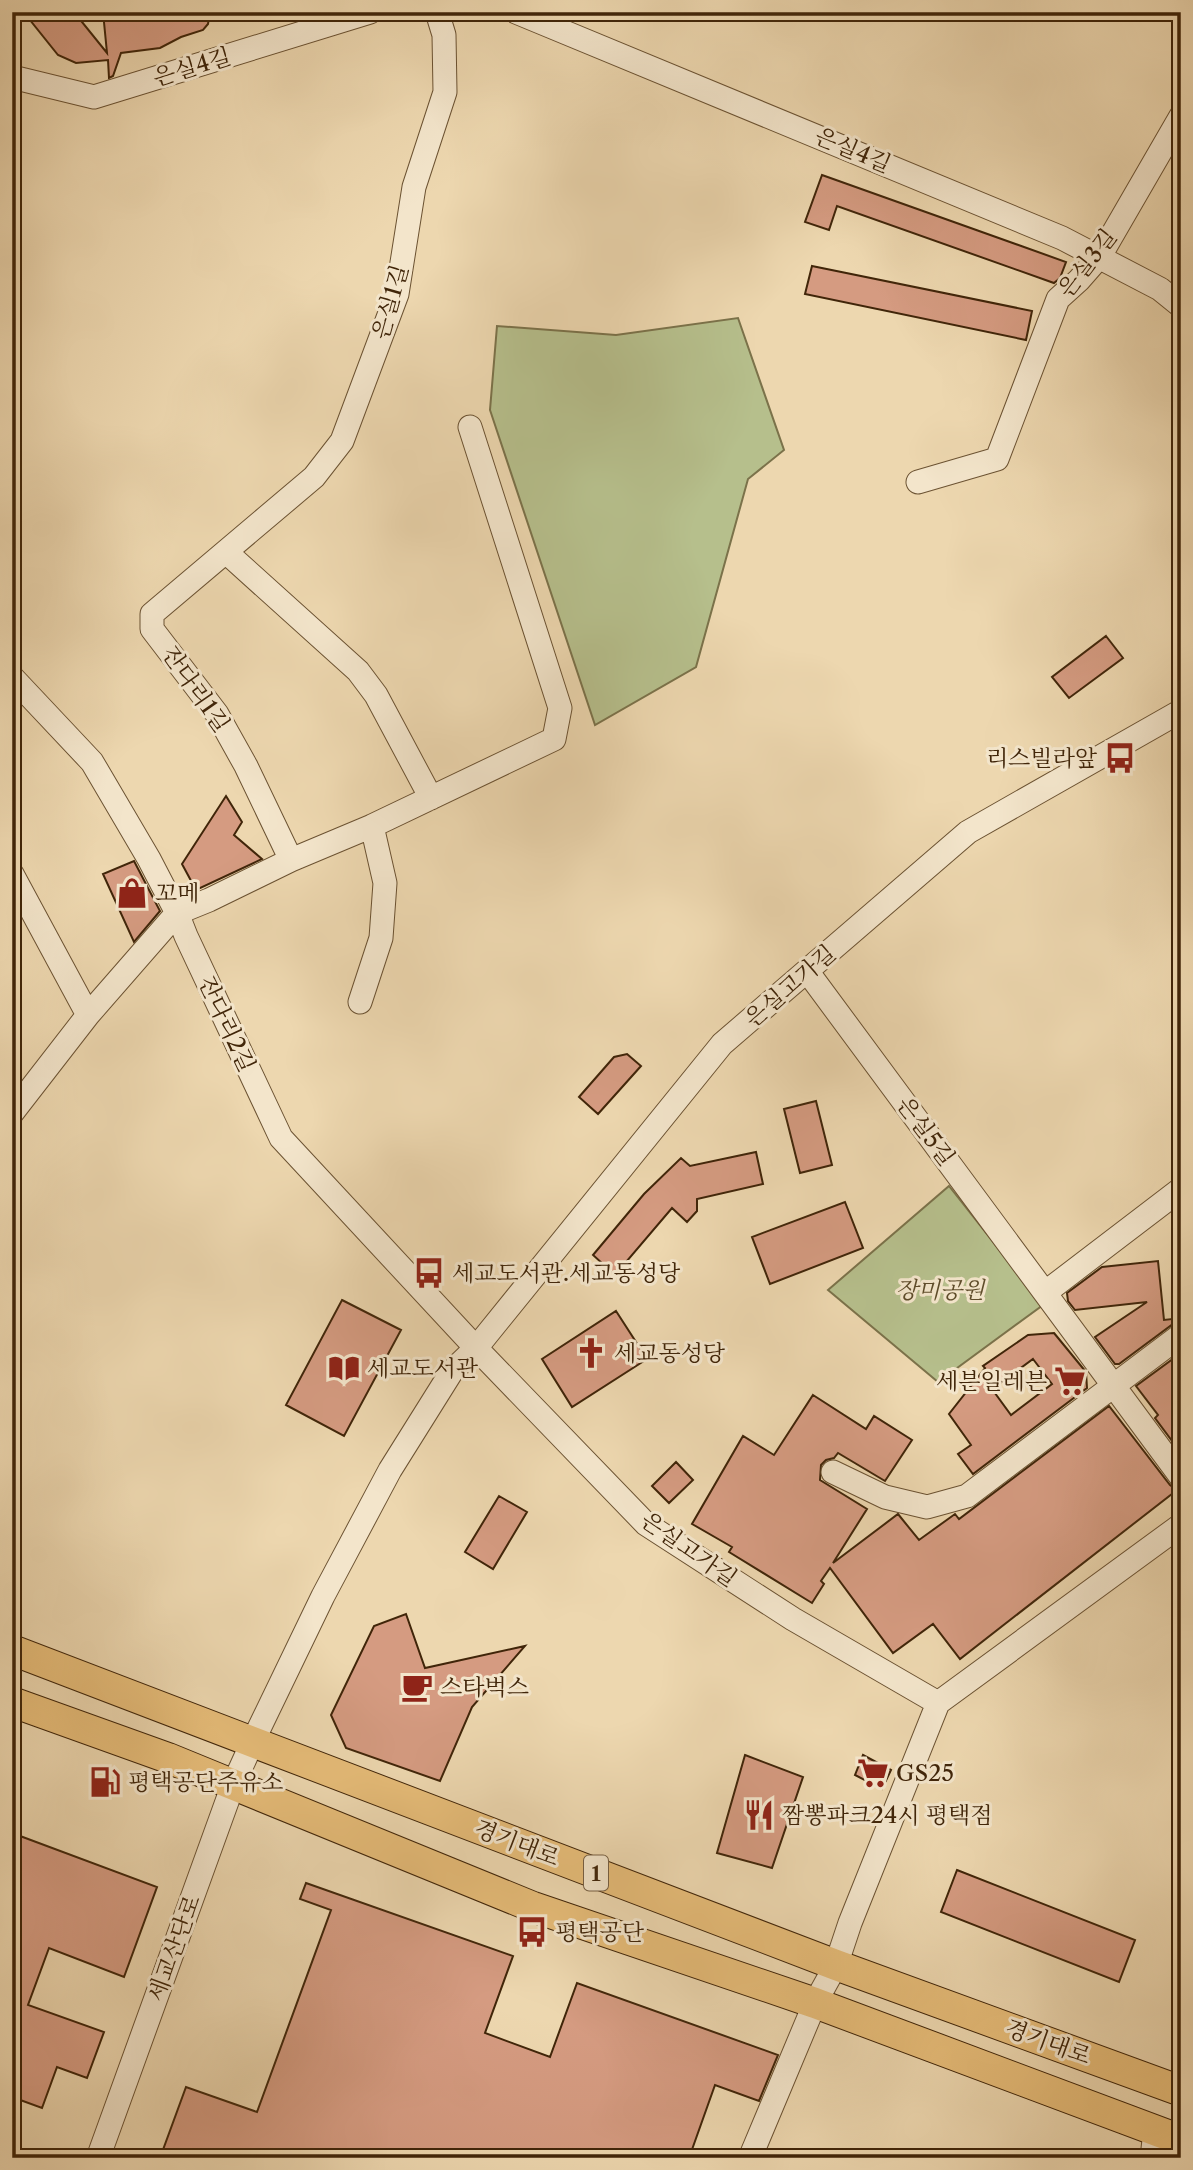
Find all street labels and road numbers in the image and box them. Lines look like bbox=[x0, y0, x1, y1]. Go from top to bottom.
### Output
street label: 은실4길 bbox=[150, 42, 234, 92]
street label: 은실4길 bbox=[811, 121, 895, 179]
street label: 은실3길 bbox=[1052, 223, 1122, 303]
street label: 은실1길 bbox=[366, 261, 414, 343]
street label: 잔다리1길 bbox=[156, 641, 236, 737]
street label: 은실고가길 bbox=[739, 939, 841, 1033]
street label: 잔다리2길 bbox=[193, 972, 261, 1076]
street label: 은실5길 bbox=[891, 1091, 961, 1171]
street label: 은실고가길 bbox=[635, 1506, 743, 1592]
street label: 경기대로 bbox=[470, 1814, 564, 1872]
road number: 1 bbox=[584, 1856, 608, 1890]
street label: 세교산단로 bbox=[142, 1891, 206, 2005]
street label: 경기대로 bbox=[1001, 2014, 1095, 2070]

